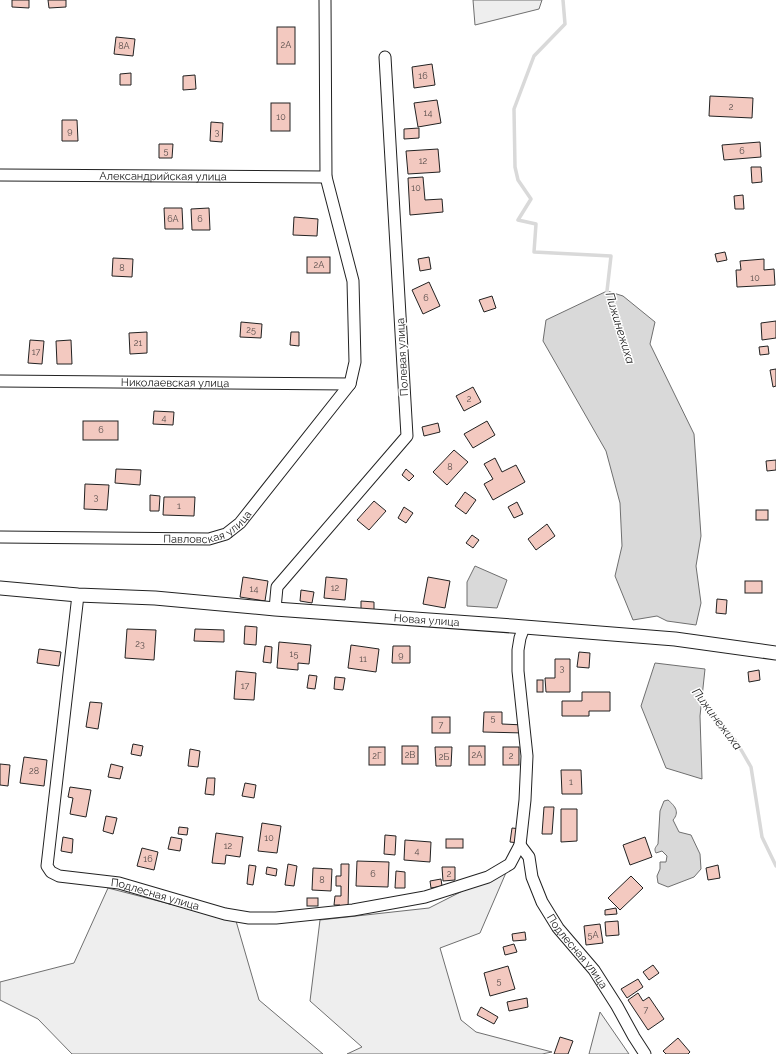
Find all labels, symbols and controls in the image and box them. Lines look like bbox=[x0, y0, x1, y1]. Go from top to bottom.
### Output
house number: 2А bbox=[281, 40, 291, 50]
house number: 8А bbox=[118, 41, 130, 51]
house number: 16 bbox=[418, 71, 428, 81]
house number: 2 bbox=[729, 102, 734, 112]
house number: 14 bbox=[424, 108, 432, 118]
house number: 10 bbox=[276, 112, 286, 122]
house number: 9 bbox=[67, 126, 73, 136]
house number: 3 bbox=[215, 127, 220, 137]
house number: 5 bbox=[164, 146, 169, 156]
house number: 6 bbox=[739, 146, 745, 156]
house number: 12 bbox=[419, 156, 428, 166]
street label: Александрийская улица bbox=[99, 170, 227, 183]
house number: 10 bbox=[411, 183, 421, 193]
house number: 6А bbox=[167, 214, 179, 224]
house number: 6 bbox=[197, 214, 203, 224]
house number: 2А bbox=[314, 260, 324, 270]
house number: 8 bbox=[119, 263, 125, 273]
house number: 10 bbox=[750, 273, 760, 283]
water label: Пижинежиха bbox=[603, 291, 637, 365]
house number: 6 bbox=[423, 293, 429, 303]
street label: Полевая улица bbox=[394, 318, 411, 396]
house number: 25 bbox=[246, 325, 256, 335]
house number: 21 bbox=[134, 338, 142, 348]
house number: 17 bbox=[32, 347, 40, 357]
street label: Николаевская улица bbox=[121, 376, 229, 390]
house number: 2 bbox=[467, 394, 472, 404]
house number: 4 bbox=[162, 413, 167, 423]
house number: 6 bbox=[98, 425, 104, 435]
house number: 8 bbox=[447, 462, 453, 472]
house number: 3 bbox=[94, 492, 99, 502]
house number: 1 bbox=[177, 501, 181, 511]
street label: Павловская улица bbox=[163, 508, 254, 546]
house number: 12 bbox=[331, 583, 340, 593]
house number: 14 bbox=[250, 584, 258, 594]
street label: Новая улица bbox=[393, 612, 460, 629]
house number: 23 bbox=[135, 639, 145, 649]
house number: 15 bbox=[290, 649, 298, 659]
house number: 9 bbox=[398, 650, 404, 660]
house number: 11 bbox=[359, 654, 367, 664]
house number: 3 bbox=[560, 663, 565, 673]
house number: 17 bbox=[241, 681, 249, 691]
water label: Пижинежиха bbox=[689, 685, 745, 753]
house number: 5 bbox=[491, 713, 496, 723]
house number: 7 bbox=[439, 720, 444, 730]
house number: 2В bbox=[405, 750, 415, 760]
house number: 2А bbox=[472, 750, 482, 760]
house number: 2Г bbox=[372, 751, 382, 761]
house number: 2 bbox=[509, 751, 514, 761]
house number: 2Б bbox=[439, 752, 449, 762]
house number: 28 bbox=[29, 766, 39, 776]
house number: 1 bbox=[569, 777, 573, 787]
house number: 10 bbox=[264, 833, 274, 843]
house number: 12 bbox=[224, 841, 233, 851]
house number: 4 bbox=[415, 846, 420, 856]
house number: 16 bbox=[143, 854, 153, 864]
house number: 6 bbox=[370, 869, 376, 879]
house number: 2 bbox=[447, 869, 452, 879]
house number: 8 bbox=[319, 875, 325, 885]
street label: Подлесная улица bbox=[110, 876, 201, 913]
street label: Подлесная улица bbox=[544, 912, 610, 991]
house number: 5А bbox=[588, 930, 599, 940]
house number: 5 bbox=[497, 976, 502, 986]
house number: 7 bbox=[644, 1005, 649, 1015]

